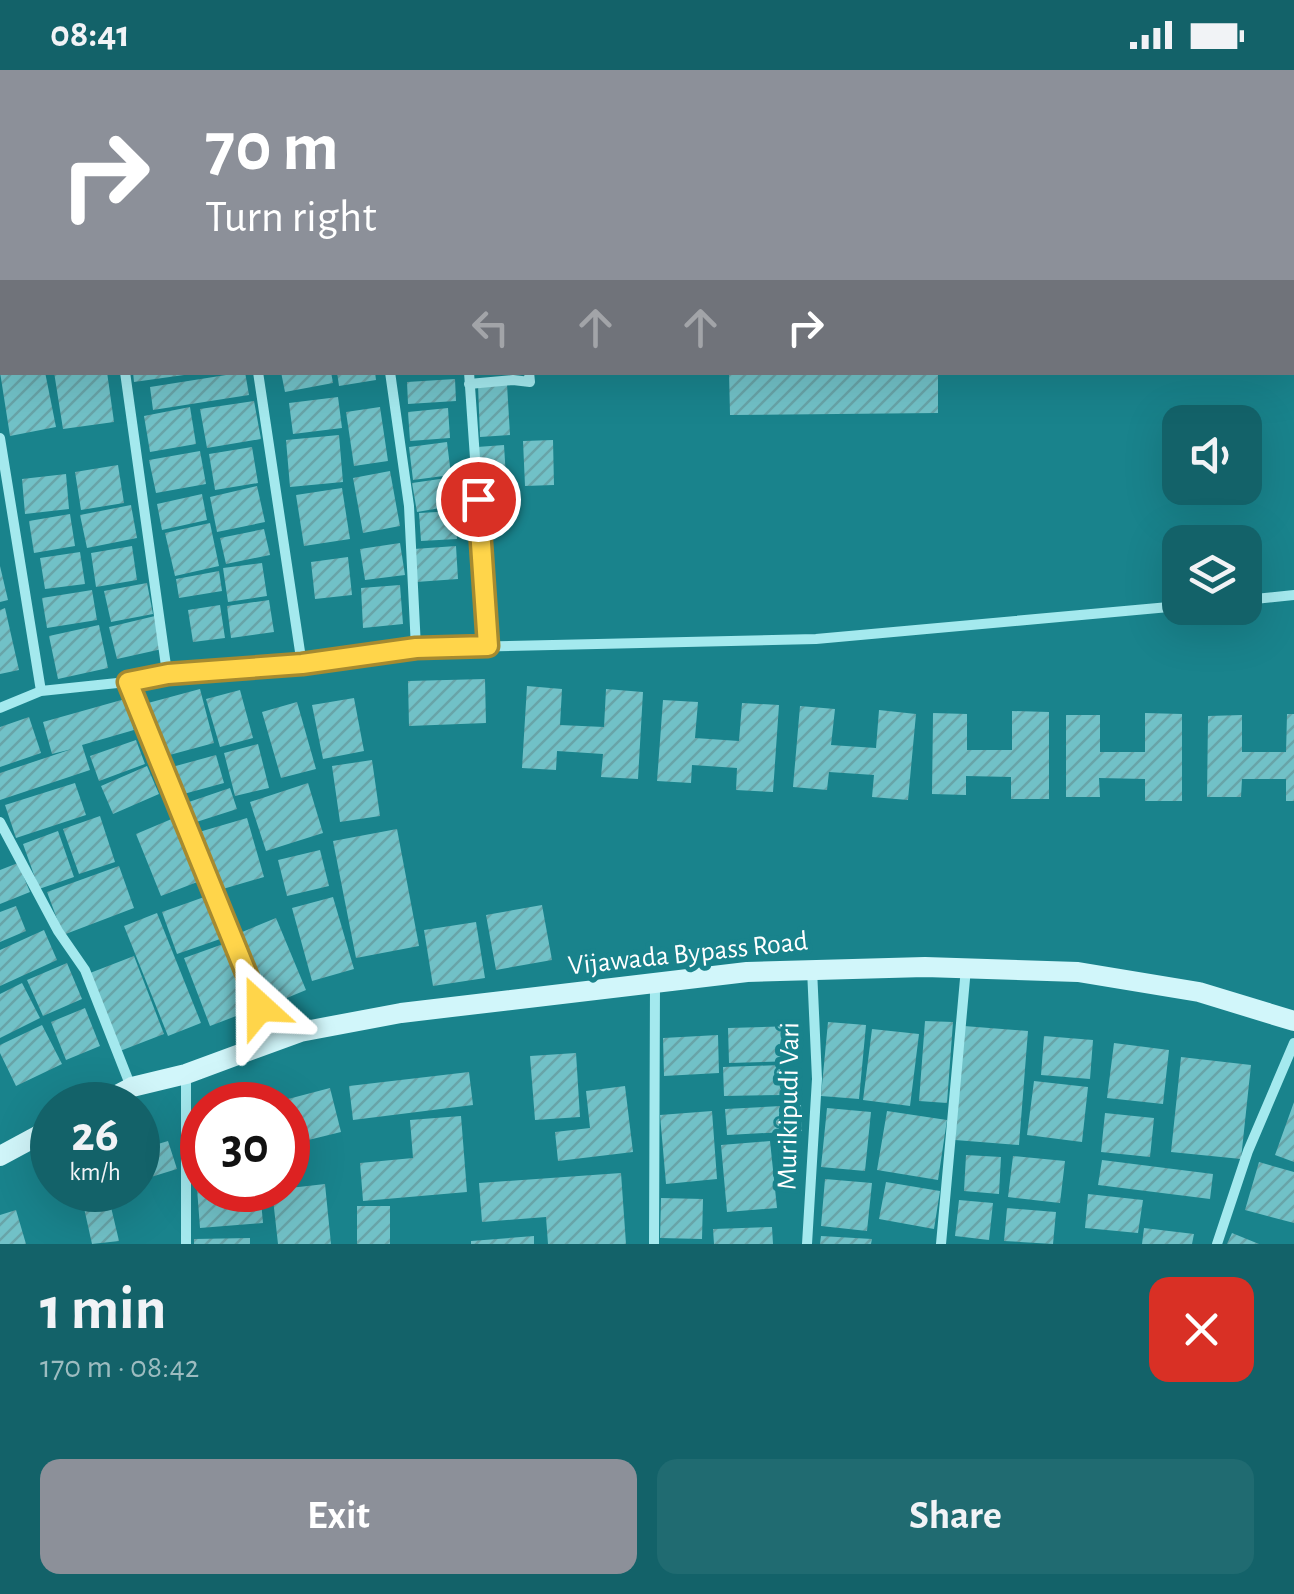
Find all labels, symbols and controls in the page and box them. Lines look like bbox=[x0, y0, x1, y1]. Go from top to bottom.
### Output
text: 08:41 bbox=[50, 16, 130, 54]
icon: right bbox=[40, 110, 170, 240]
text: 70 m bbox=[205, 113, 339, 183]
text: Turn right bbox=[205, 195, 377, 240]
icon: left bbox=[463, 300, 518, 355]
icon: ahead bbox=[568, 300, 623, 355]
icon: ahead bbox=[673, 300, 728, 355]
icon: right bbox=[778, 300, 833, 355]
map controls bbox=[1162, 405, 1262, 625]
button: sound bbox=[1162, 405, 1262, 505]
pin bbox=[436, 457, 521, 542]
icon: arrive bbox=[451, 472, 506, 527]
button: layers bbox=[1162, 525, 1262, 625]
street label: Vijawada Bypass Road bbox=[567, 927, 809, 981]
position arrow bbox=[208, 955, 312, 1059]
street label: Murikipudi Vari bbox=[774, 1022, 804, 1190]
speed limit sign: 30 bbox=[180, 1082, 310, 1212]
text: 26 bbox=[71, 1110, 119, 1160]
text: km/h bbox=[69, 1160, 121, 1185]
button: close bbox=[1149, 1277, 1254, 1382]
text: 1 min bbox=[40, 1280, 166, 1340]
text: 170 m · 08:42 bbox=[40, 1351, 199, 1383]
button: Exit bbox=[40, 1459, 637, 1574]
button: Share bbox=[657, 1459, 1254, 1574]

